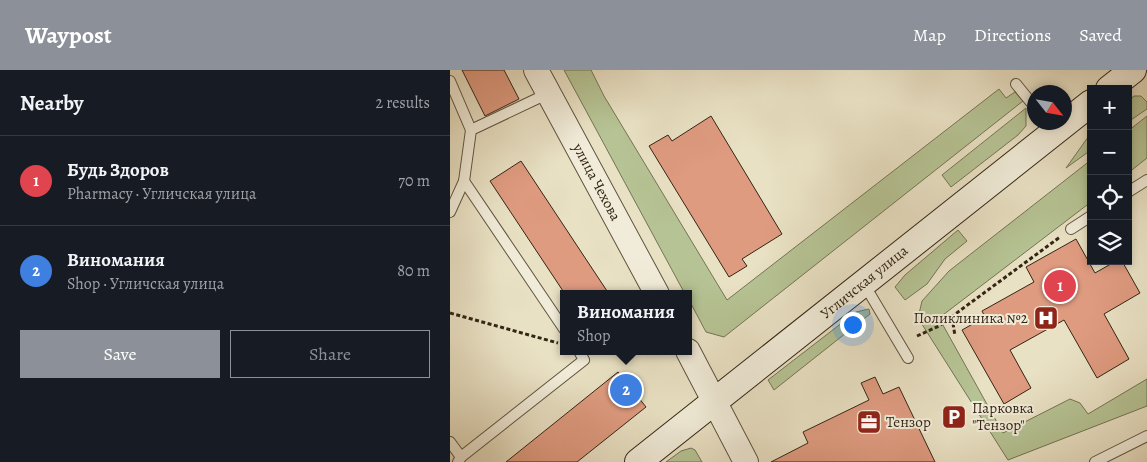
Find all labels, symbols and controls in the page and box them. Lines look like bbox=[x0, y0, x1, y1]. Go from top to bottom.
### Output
text: Waypost bbox=[25, 19, 112, 51]
text: Map bbox=[913, 23, 946, 47]
text: Directions bbox=[974, 23, 1051, 47]
text: Saved bbox=[1079, 23, 1122, 47]
north arrow bbox=[1027, 85, 1072, 130]
map controls bbox=[1087, 85, 1132, 265]
button: + bbox=[1087, 85, 1132, 130]
text: Nearby bbox=[20, 89, 83, 117]
text: 2 results bbox=[375, 92, 430, 114]
button: − bbox=[1087, 130, 1132, 175]
street label: улица Чехова bbox=[568, 139, 626, 224]
text: Будь Здоров bbox=[67, 157, 169, 183]
text: 1 bbox=[33, 170, 39, 192]
text: 70 m bbox=[398, 170, 430, 192]
button: locate bbox=[1087, 175, 1132, 220]
text: Pharmacy · Угличская улица bbox=[67, 183, 256, 205]
button: layers bbox=[1087, 220, 1132, 265]
street label: Угличская улица bbox=[816, 240, 912, 323]
text: Виномания bbox=[67, 247, 165, 273]
text: 2 bbox=[32, 260, 40, 282]
text: 80 m bbox=[397, 260, 430, 282]
pin: 1 bbox=[1044, 267, 1076, 305]
text: Shop · Угличская улица bbox=[67, 273, 224, 295]
popup bbox=[560, 290, 692, 355]
text: Виномания bbox=[577, 299, 675, 325]
hospital icon: Поликлиника №2 bbox=[1033, 305, 1059, 331]
place label: Поликлиника №2 bbox=[913, 308, 1028, 328]
your location bbox=[840, 312, 866, 338]
text: Shop bbox=[577, 325, 610, 347]
button: Save bbox=[20, 330, 220, 378]
button: Share bbox=[230, 330, 430, 378]
pin: 2 bbox=[610, 371, 642, 409]
place label: Парковка "Тензор" bbox=[972, 398, 1034, 435]
parking icon: Парковка "Тензор" bbox=[941, 404, 967, 430]
office icon: Тензор bbox=[856, 409, 882, 435]
place label: Тензор bbox=[886, 412, 931, 432]

